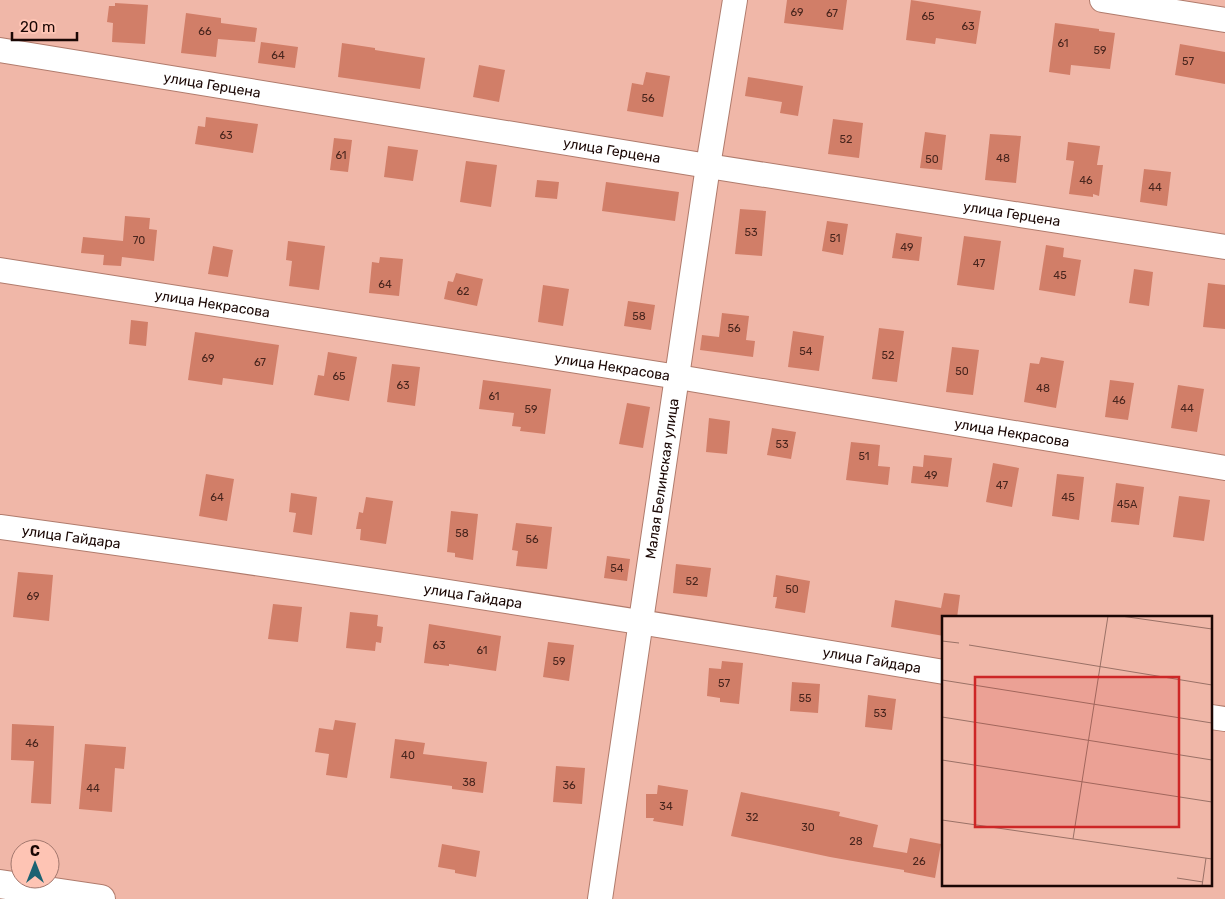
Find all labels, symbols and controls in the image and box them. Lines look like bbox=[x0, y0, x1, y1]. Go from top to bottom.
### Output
house number: 69 bbox=[790, 6, 804, 19]
house number: 67 bbox=[826, 7, 838, 20]
scale bar bbox=[12, 10, 78, 42]
house number: 65 bbox=[921, 10, 935, 23]
text: 20 m bbox=[20, 18, 55, 36]
house number: 63 bbox=[961, 20, 975, 33]
house number: 66 bbox=[198, 25, 212, 38]
house number: 61 bbox=[1057, 37, 1069, 50]
house number: 59 bbox=[1093, 44, 1107, 57]
house number: 64 bbox=[271, 49, 285, 62]
house number: 57 bbox=[1182, 55, 1194, 68]
street label: улица Герцена bbox=[162, 69, 262, 102]
house number: 56 bbox=[641, 92, 655, 105]
house number: 63 bbox=[219, 129, 233, 142]
house number: 52 bbox=[840, 133, 853, 146]
street label: улица Герцена bbox=[562, 134, 662, 167]
house number: 61 bbox=[335, 149, 347, 162]
house number: 48 bbox=[996, 152, 1010, 165]
house number: 50 bbox=[925, 153, 939, 166]
house number: 46 bbox=[1079, 174, 1093, 187]
house number: 44 bbox=[1148, 181, 1162, 194]
street label: улица Герцена bbox=[962, 198, 1062, 230]
house number: 53 bbox=[744, 226, 758, 239]
house number: 51 bbox=[829, 232, 841, 245]
house number: 70 bbox=[133, 234, 145, 247]
house number: 49 bbox=[900, 241, 914, 254]
house number: 47 bbox=[973, 257, 985, 270]
house number: 45 bbox=[1053, 269, 1067, 282]
house number: 64 bbox=[378, 278, 392, 291]
house number: 62 bbox=[456, 285, 470, 298]
street label: улица Некрасова bbox=[153, 287, 271, 321]
house number: 58 bbox=[632, 310, 646, 323]
house number: 56 bbox=[727, 322, 741, 335]
house number: 54 bbox=[799, 345, 813, 358]
house number: 52 bbox=[882, 349, 895, 362]
street label: улица Некрасова bbox=[553, 350, 671, 385]
house number: 69 bbox=[201, 352, 215, 365]
house number: 67 bbox=[254, 356, 266, 369]
house number: 50 bbox=[955, 365, 969, 378]
house number: 65 bbox=[332, 370, 346, 383]
house number: 63 bbox=[396, 379, 410, 392]
house number: 48 bbox=[1036, 382, 1050, 395]
house number: 61 bbox=[488, 390, 500, 403]
house number: 46 bbox=[1112, 394, 1126, 407]
street label: Малая Белинская улица bbox=[642, 397, 683, 560]
house number: 44 bbox=[1180, 402, 1194, 415]
house number: 59 bbox=[524, 403, 538, 416]
street label: улица Некрасова bbox=[953, 415, 1071, 451]
house number: 53 bbox=[775, 438, 789, 451]
house number: 51 bbox=[858, 450, 870, 463]
house number: 49 bbox=[924, 469, 938, 482]
house number: 47 bbox=[996, 479, 1008, 492]
house number: 64 bbox=[210, 491, 224, 504]
house number: 45 bbox=[1061, 491, 1075, 504]
house number: 45А bbox=[1117, 498, 1138, 511]
street label: улица Гайдара bbox=[21, 522, 122, 553]
house number: 58 bbox=[455, 527, 469, 540]
house number: 56 bbox=[525, 533, 539, 546]
house number: 54 bbox=[610, 562, 624, 575]
house number: 52 bbox=[686, 575, 699, 588]
street label: улица Гайдара bbox=[422, 580, 523, 612]
house number: 50 bbox=[785, 583, 799, 596]
house number: 69 bbox=[26, 590, 40, 603]
inset map bbox=[942, 616, 1212, 886]
house number: 63 bbox=[432, 639, 446, 652]
house number: 61 bbox=[476, 644, 488, 657]
street label: улица Гайдара bbox=[821, 644, 922, 677]
house number: 59 bbox=[552, 655, 566, 668]
house number: 57 bbox=[718, 677, 730, 690]
house number: 55 bbox=[798, 692, 812, 705]
house number: 53 bbox=[873, 707, 887, 720]
house number: 46 bbox=[25, 737, 39, 750]
house number: 40 bbox=[401, 749, 415, 762]
house number: 38 bbox=[462, 776, 476, 789]
house number: 36 bbox=[562, 779, 576, 792]
house number: 44 bbox=[86, 782, 100, 795]
house number: 34 bbox=[659, 800, 673, 813]
house number: 32 bbox=[745, 811, 759, 824]
house number: 30 bbox=[801, 821, 815, 834]
house number: 28 bbox=[849, 835, 863, 848]
north arrow bbox=[10, 839, 60, 889]
text: С bbox=[30, 843, 40, 860]
house number: 26 bbox=[912, 855, 926, 868]

